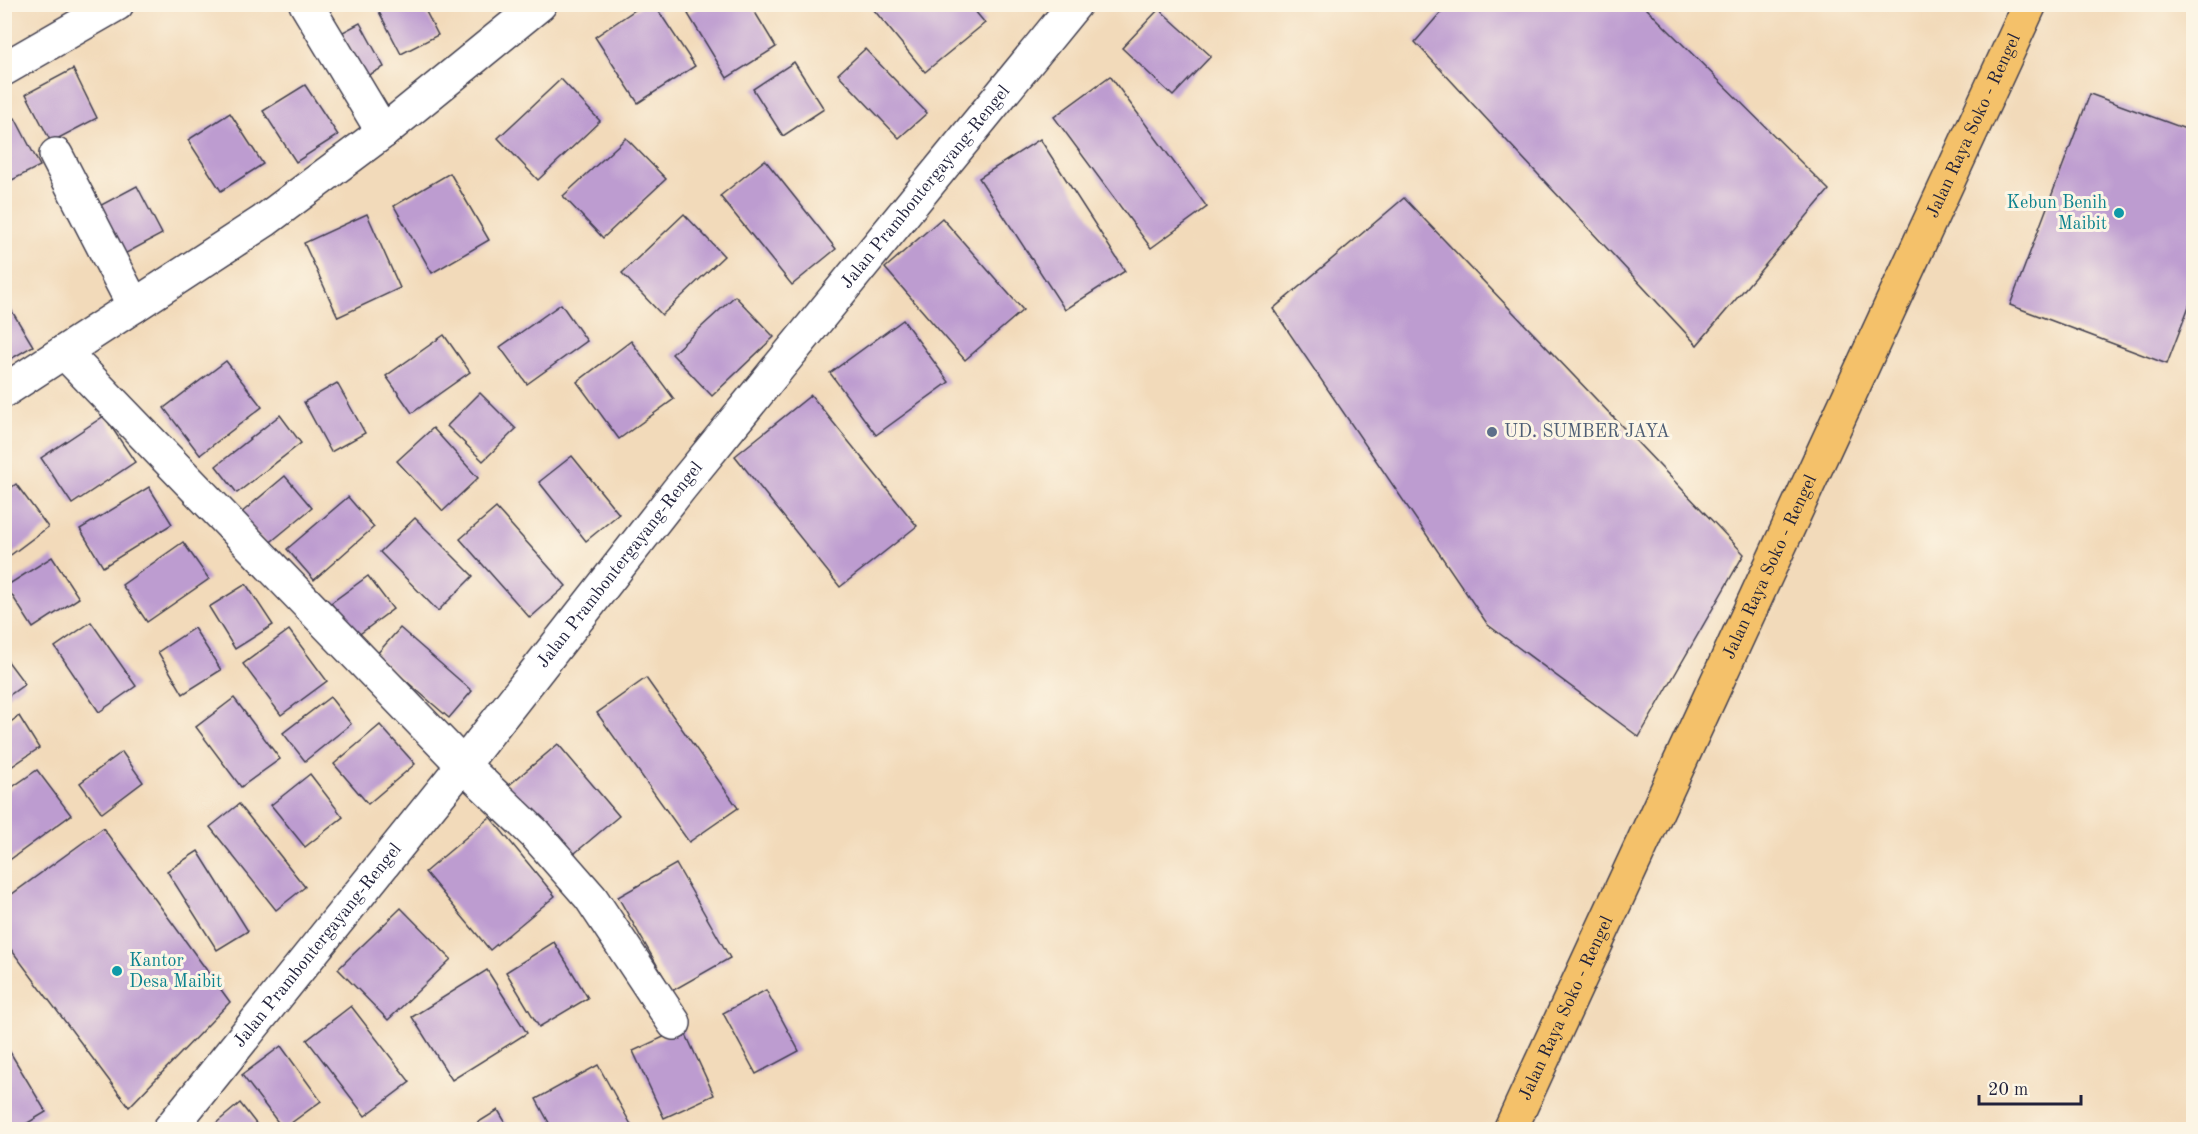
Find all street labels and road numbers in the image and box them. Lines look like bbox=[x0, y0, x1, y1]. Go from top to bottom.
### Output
street label: Jalan Raya Soko - Rengel bbox=[1923, 31, 2024, 221]
street label: Jalan Prambontergayang-Rengel bbox=[838, 82, 1014, 292]
street label: Jalan Prambontergayang-Rengel bbox=[534, 459, 706, 671]
street label: Jalan Raya Soko - Rengel bbox=[1720, 472, 1820, 662]
street label: Jalan Prambontergayang-Rengel bbox=[230, 840, 405, 1051]
street label: Jalan Raya Soko - Rengel bbox=[1516, 913, 1616, 1103]

